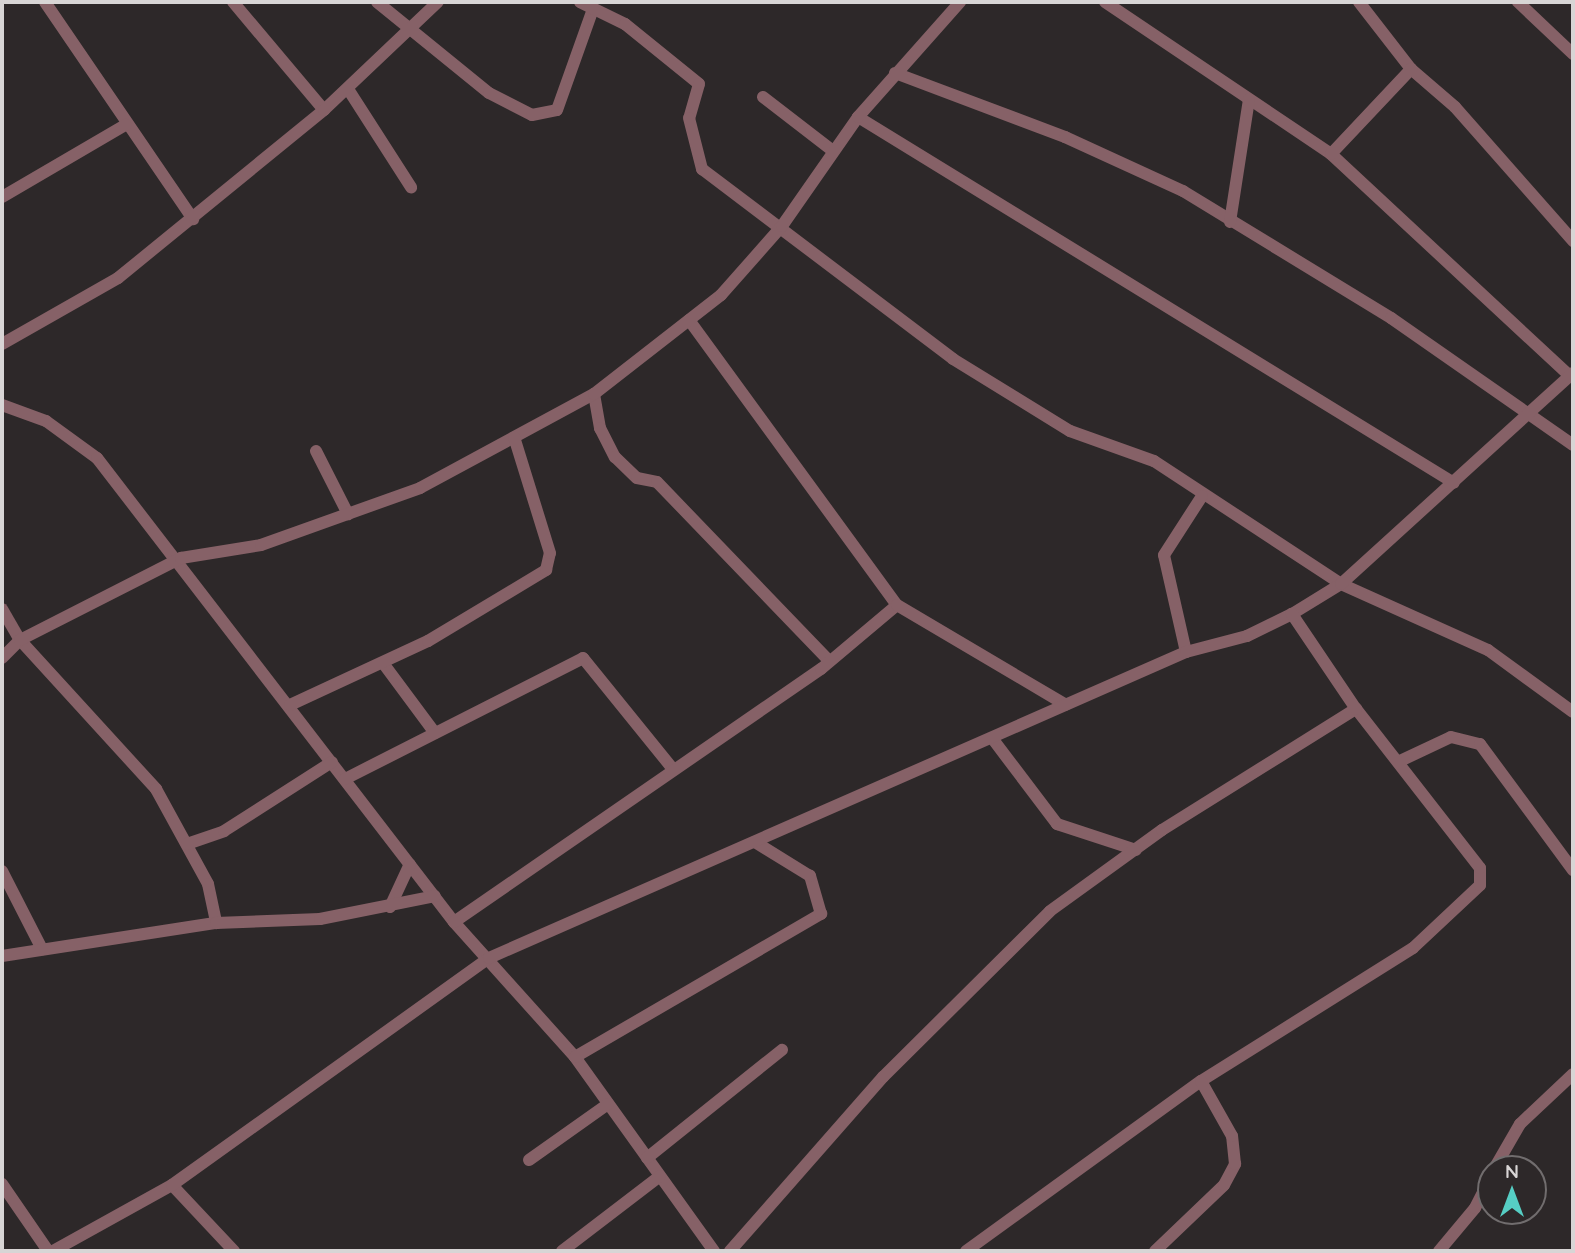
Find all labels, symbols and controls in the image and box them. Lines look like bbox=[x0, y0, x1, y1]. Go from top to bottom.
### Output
north arrow bbox=[1477, 1155, 1547, 1225]
text: N bbox=[1505, 1159, 1519, 1183]

